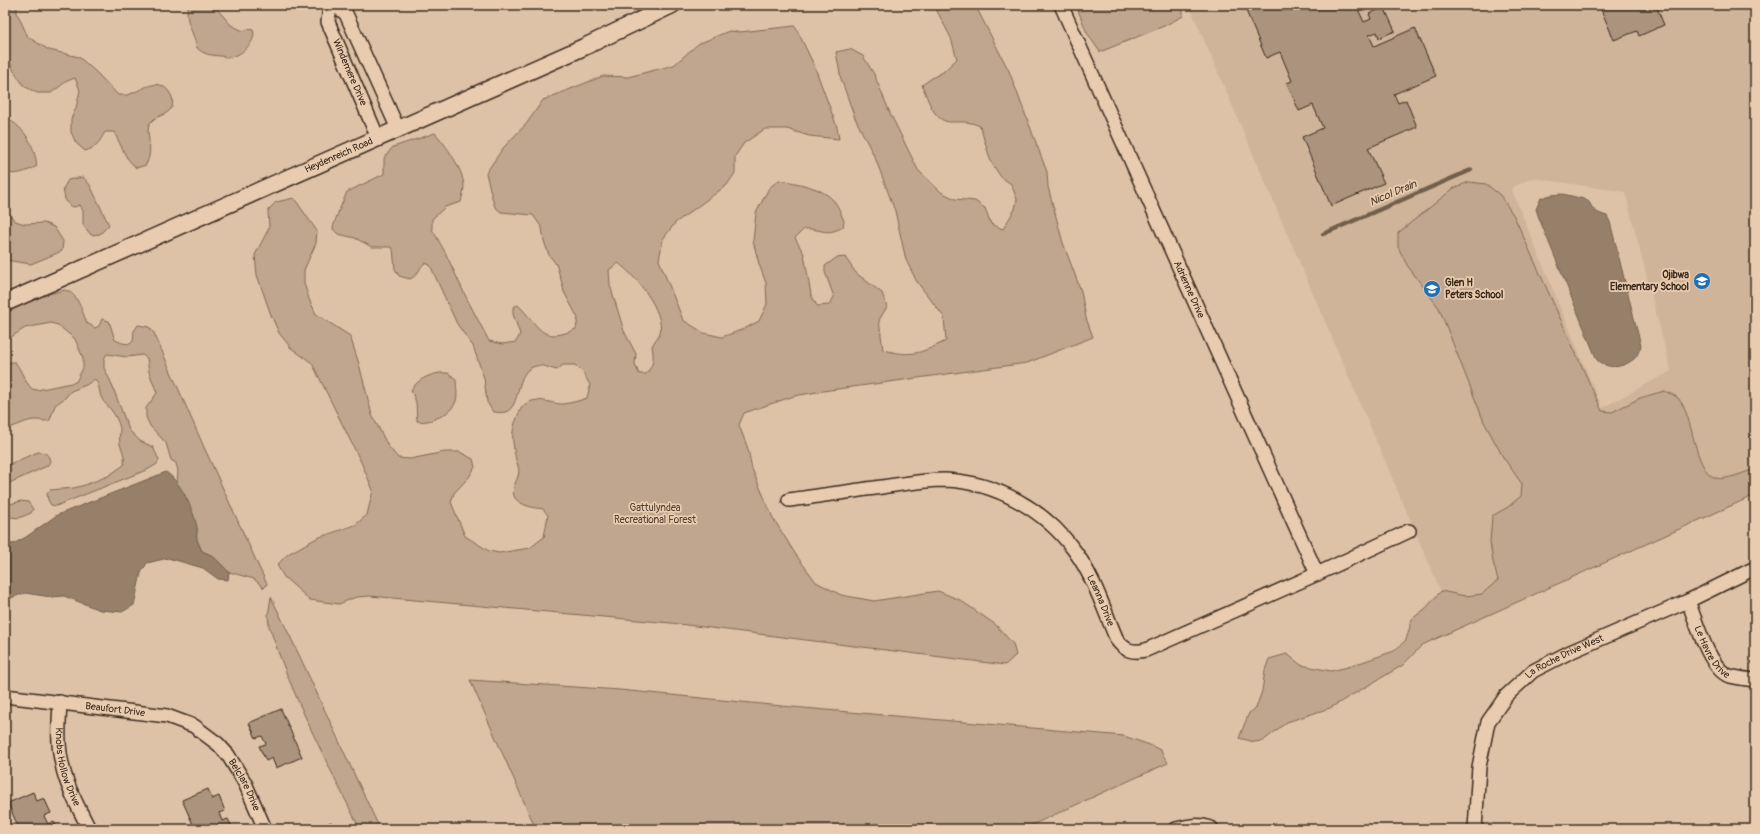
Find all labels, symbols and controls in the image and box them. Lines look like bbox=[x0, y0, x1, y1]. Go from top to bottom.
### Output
street label: Windemere Drive bbox=[330, 37, 369, 108]
street label: Heydenreich Road bbox=[303, 135, 375, 176]
water label: Nicol Drain bbox=[1367, 177, 1419, 209]
street label: Adrienne Drive bbox=[1171, 259, 1207, 320]
place label: Ojibwa Elementary School bbox=[1610, 269, 1689, 293]
school or university icon: Ojibwa Elementary School bbox=[1692, 271, 1712, 291]
place label: Glen H Peters School bbox=[1445, 277, 1503, 301]
school or university icon: Glen H Peters School bbox=[1422, 279, 1442, 299]
park label: Gattulyndea Recreational Forest bbox=[614, 502, 697, 526]
street label: Leanna Drive bbox=[1084, 573, 1117, 628]
street label: Le Havre Drive bbox=[1692, 624, 1732, 681]
street label: La Roche Drive West bbox=[1523, 632, 1606, 681]
street label: Beaufort Drive bbox=[85, 700, 146, 719]
street label: Knobs Hollow Drive bbox=[53, 727, 83, 808]
street label: Belclare Drive bbox=[226, 757, 262, 813]

